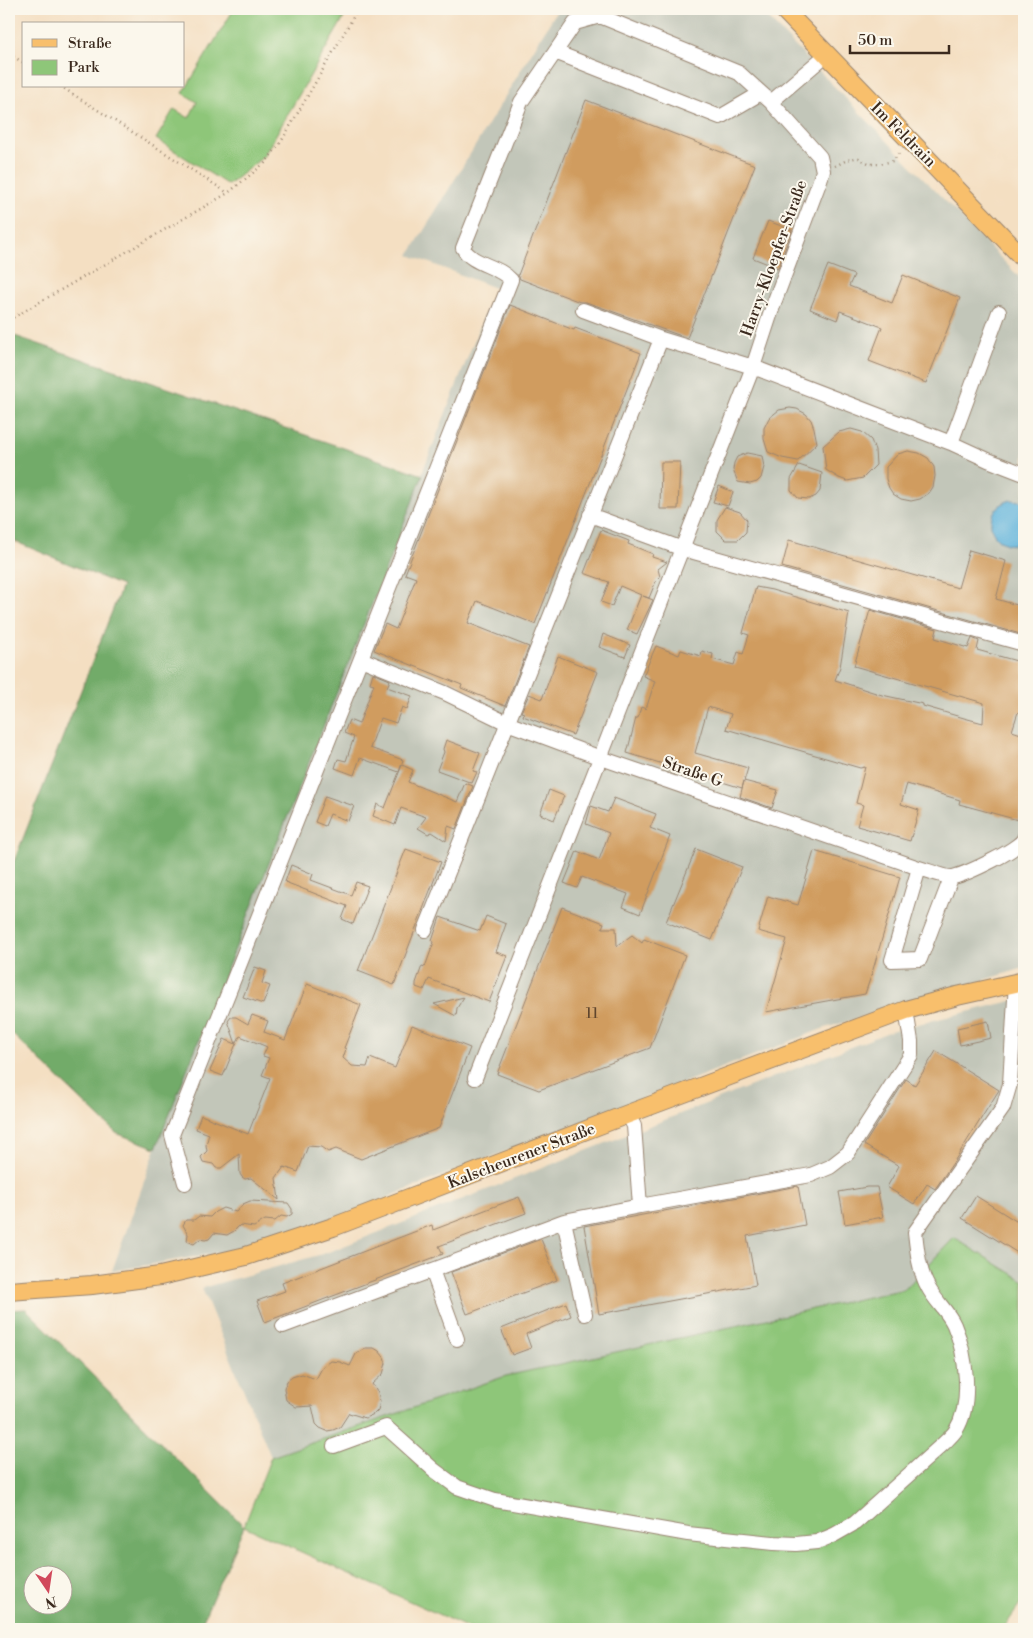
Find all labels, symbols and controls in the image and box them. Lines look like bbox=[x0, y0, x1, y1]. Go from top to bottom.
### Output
legend bbox=[22, 22, 185, 88]
scale bar bbox=[850, 22, 949, 54]
text: 50 m bbox=[858, 31, 892, 50]
text: Straße bbox=[68, 34, 112, 53]
text: Park bbox=[68, 58, 100, 77]
street label: Im Feldrain bbox=[866, 98, 941, 172]
street label: Harry-Kloepfer-Straße bbox=[736, 177, 812, 339]
street label: Straße G bbox=[660, 752, 725, 792]
house number: 11 bbox=[586, 1005, 598, 1023]
street label: Kalscheurener Straße bbox=[445, 1119, 598, 1193]
north arrow bbox=[22, 1566, 72, 1616]
text: N bbox=[43, 1592, 58, 1612]

